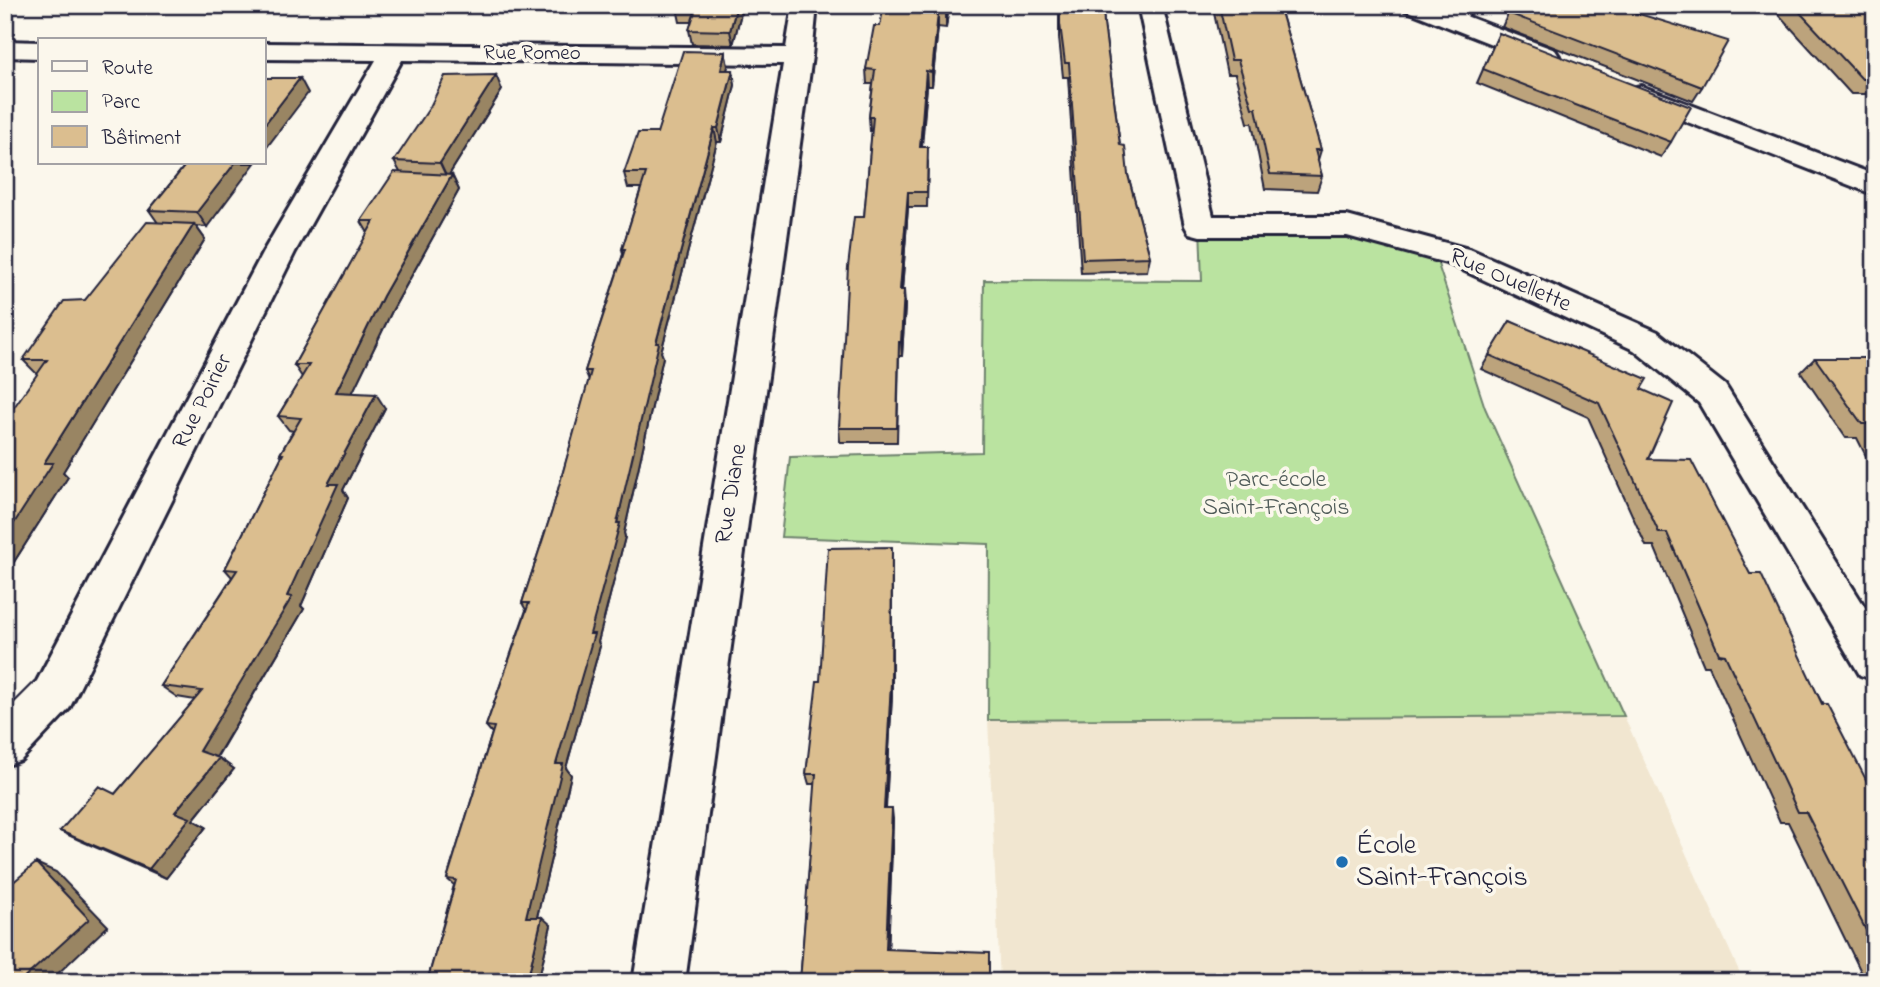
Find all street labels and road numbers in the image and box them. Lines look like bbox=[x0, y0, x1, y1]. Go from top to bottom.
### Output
street label: Rue Romeo bbox=[483, 39, 581, 69]
street label: Rue Ouellette bbox=[1444, 240, 1577, 323]
street label: Rue Poirier bbox=[164, 348, 242, 456]
street label: Rue Diane bbox=[707, 441, 757, 547]

